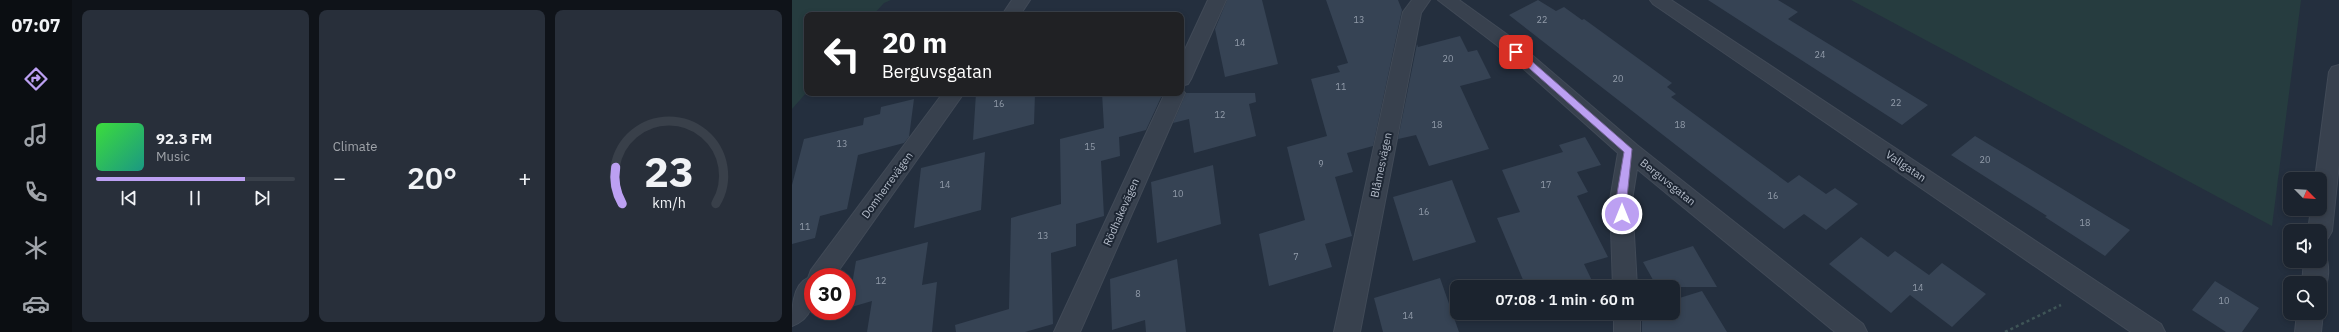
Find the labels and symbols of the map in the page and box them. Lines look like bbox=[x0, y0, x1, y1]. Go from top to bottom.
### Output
house number: 13 bbox=[1354, 14, 1364, 25]
house number: 22 bbox=[1537, 14, 1547, 25]
pin bbox=[1499, 35, 1533, 69]
house number: 14 bbox=[1235, 37, 1245, 48]
house number: 24 bbox=[1815, 49, 1825, 60]
house number: 20 bbox=[1443, 53, 1453, 64]
house number: 20 bbox=[1613, 73, 1623, 84]
house number: 11 bbox=[1336, 81, 1346, 92]
house number: 22 bbox=[1891, 97, 1901, 108]
house number: 16 bbox=[994, 98, 1004, 109]
house number: 12 bbox=[1215, 109, 1225, 120]
house number: 18 bbox=[1432, 119, 1442, 130]
house number: 18 bbox=[1675, 119, 1685, 130]
street label: Blåmesvägen bbox=[1367, 131, 1395, 199]
house number: 13 bbox=[837, 138, 847, 149]
house number: 15 bbox=[1085, 141, 1095, 152]
street label: Vallgatan bbox=[1883, 147, 1929, 185]
street label: Domherrevägen bbox=[858, 149, 916, 221]
house number: 20 bbox=[1980, 154, 1990, 165]
street label: Berguvsgatan bbox=[1637, 155, 1699, 209]
house number: 9 bbox=[1318, 158, 1324, 169]
north arrow bbox=[2283, 172, 2327, 216]
street label: Rödhakevägen bbox=[1100, 176, 1142, 248]
house number: 14 bbox=[940, 179, 950, 190]
house number: 17 bbox=[1541, 179, 1551, 190]
house number: 10 bbox=[1173, 188, 1183, 199]
house number: 16 bbox=[1768, 190, 1778, 201]
position arrow bbox=[1601, 193, 1643, 235]
house number: 16 bbox=[1419, 206, 1429, 217]
house number: 18 bbox=[2080, 217, 2090, 228]
house number: 11 bbox=[800, 221, 810, 232]
house number: 13 bbox=[1038, 230, 1048, 241]
house number: 7 bbox=[1293, 251, 1299, 262]
speed limit sign: 30 bbox=[804, 268, 856, 320]
house number: 12 bbox=[876, 275, 886, 286]
house number: 14 bbox=[1913, 282, 1923, 293]
house number: 8 bbox=[1135, 288, 1141, 299]
house number: 10 bbox=[2219, 295, 2229, 306]
house number: 14 bbox=[1403, 310, 1413, 321]

